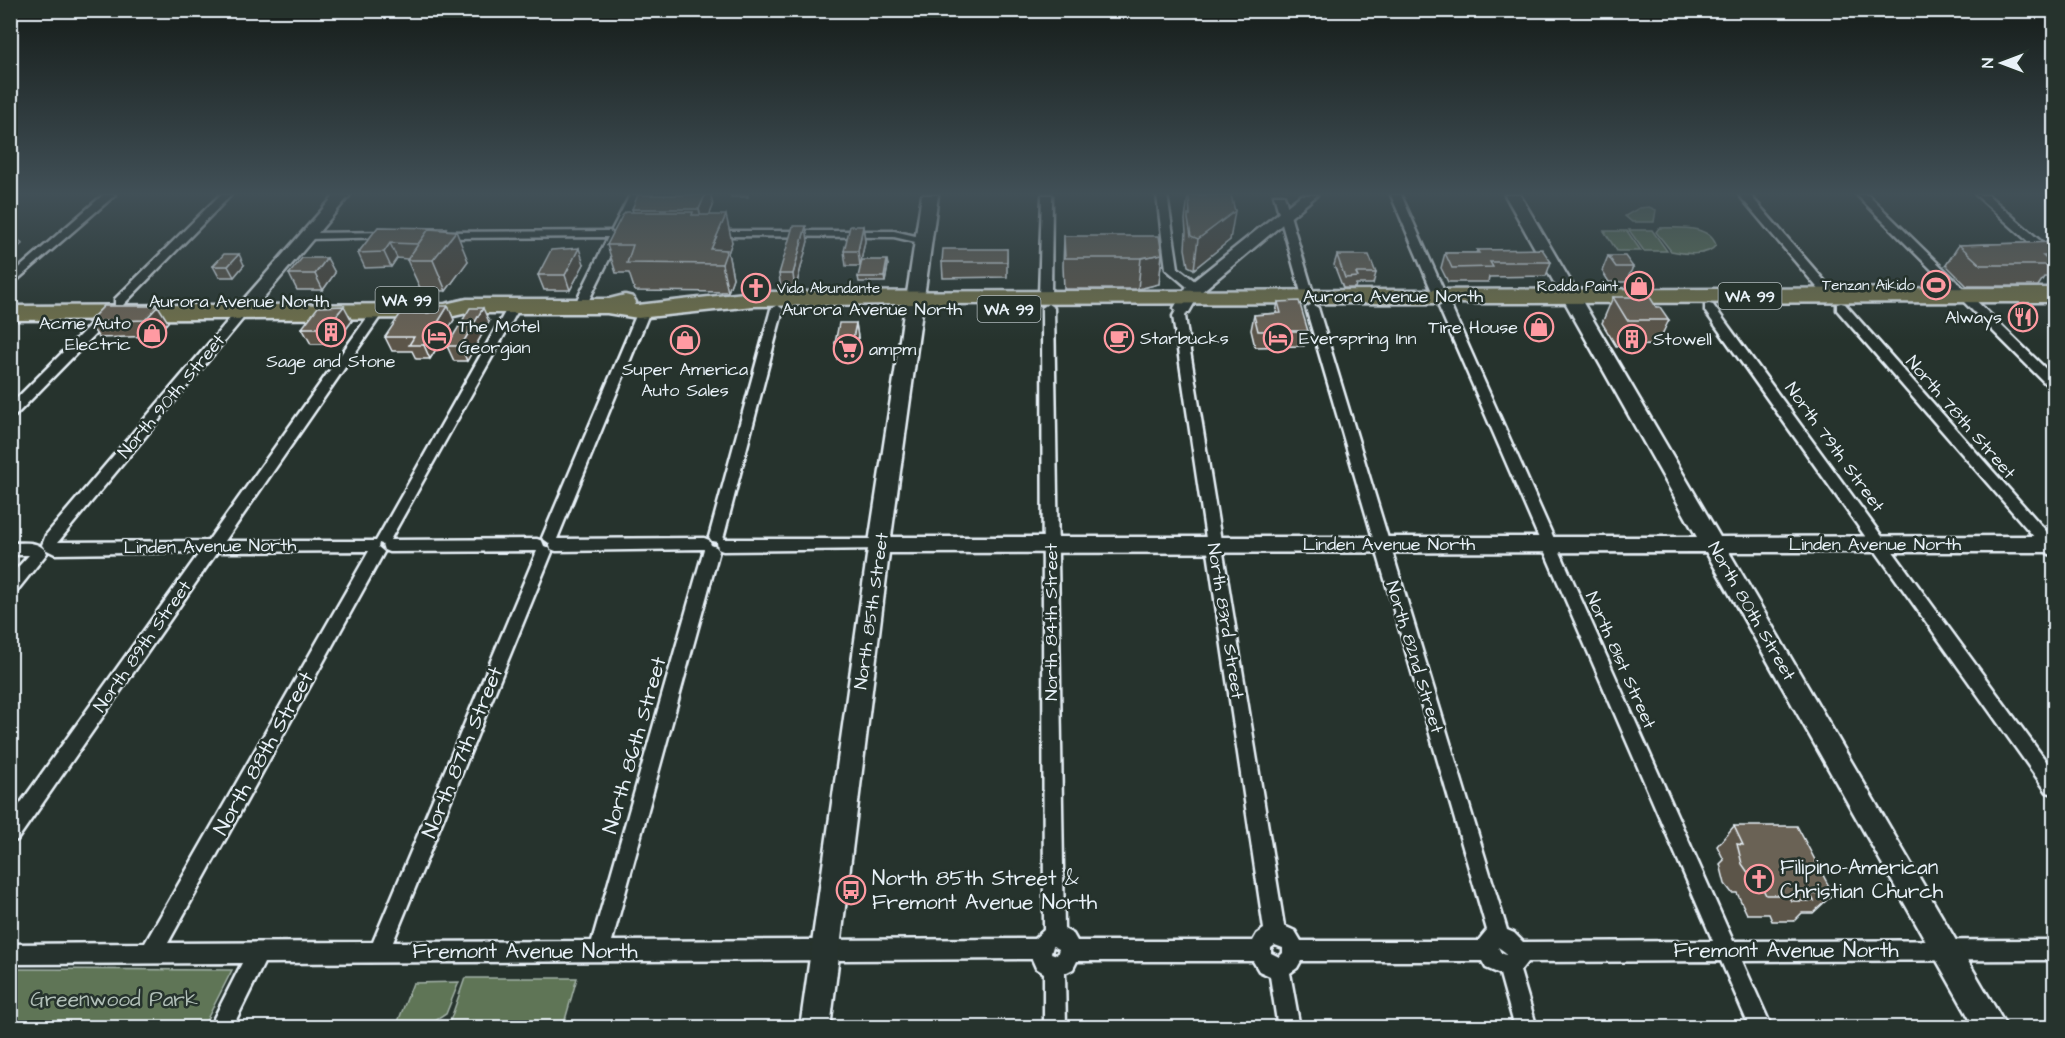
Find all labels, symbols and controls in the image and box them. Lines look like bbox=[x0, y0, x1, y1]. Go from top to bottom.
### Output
north arrow bbox=[1972, 33, 2032, 93]
text: N bbox=[1977, 58, 1999, 68]
sports icon: Tenzan Aikido bbox=[1920, 269, 1952, 301]
shop icon: Rodda Paint bbox=[1623, 270, 1655, 302]
church icon: Vida Abundante bbox=[740, 272, 772, 304]
place label: Tenzan Aikido bbox=[1822, 275, 1916, 296]
place label: Rodda Paint bbox=[1537, 276, 1618, 297]
place label: Vida Abundante bbox=[777, 278, 880, 299]
road number: WA 99 bbox=[1718, 283, 1782, 309]
street label: Aurora Avenue North bbox=[1303, 284, 1483, 309]
road number: WA 99 bbox=[376, 287, 438, 313]
street label: Aurora Avenue North bbox=[149, 289, 329, 314]
road number: WA 99 bbox=[978, 296, 1040, 322]
street label: Aurora Avenue North bbox=[782, 297, 962, 322]
restaurant icon: Always bbox=[2007, 301, 2039, 333]
place label: Always bbox=[1945, 305, 2002, 331]
place label: Acme Auto Electric bbox=[39, 311, 131, 357]
shop icon: Tire House bbox=[1523, 311, 1555, 343]
place label: The Motel Georgian bbox=[458, 314, 540, 361]
place label: Tire House bbox=[1428, 315, 1518, 340]
building icon: Sage and Stone bbox=[315, 316, 347, 348]
shop icon: Acme Auto Electric bbox=[136, 317, 168, 349]
hotel icon: The Motel Georgian bbox=[421, 320, 453, 352]
cafe icon: Starbucks bbox=[1103, 322, 1135, 354]
hotel icon: Everspring Inn bbox=[1262, 322, 1294, 354]
building icon: Stowell bbox=[1616, 323, 1648, 355]
shop icon: Super America Auto Sales bbox=[669, 324, 701, 356]
place label: Starbucks bbox=[1140, 326, 1229, 351]
place label: Everspring Inn bbox=[1299, 326, 1417, 352]
place label: Stowell bbox=[1653, 327, 1712, 352]
street label: North 90th Street bbox=[112, 328, 231, 464]
supermarket icon: ampm bbox=[832, 333, 864, 365]
place label: ampm bbox=[869, 337, 916, 362]
place label: Sage and Stone bbox=[266, 349, 396, 375]
street label: North 78th Street bbox=[1900, 350, 2022, 485]
place label: Super America Auto Sales bbox=[622, 357, 748, 403]
street label: North 79th Street bbox=[1779, 377, 1891, 518]
street label: North 85th Street bbox=[848, 530, 895, 691]
street label: Linden Avenue North bbox=[124, 532, 297, 561]
street label: Linden Avenue North bbox=[1303, 532, 1475, 557]
street label: Linden Avenue North bbox=[1789, 532, 1961, 557]
street label: North 80th Street bbox=[1702, 537, 1802, 686]
street label: North 83rd Street bbox=[1201, 541, 1250, 702]
street label: North 84th Street bbox=[1039, 542, 1064, 701]
street label: North 89th Street bbox=[88, 575, 198, 717]
street label: North 82nd Street bbox=[1380, 578, 1450, 737]
street label: North 81st Street bbox=[1579, 588, 1662, 733]
street label: North 86th Street bbox=[595, 653, 674, 837]
street label: North 87th Street bbox=[415, 662, 510, 842]
street label: North 88th Street bbox=[206, 666, 321, 840]
place label: Filipino-American Christian Church bbox=[1780, 853, 1944, 906]
church icon: Filipino-American Christian Church bbox=[1743, 863, 1775, 895]
place label: North 85th Street & Fremont Avenue North bbox=[872, 864, 1098, 917]
bus stop icon: North 85th Street & Fremont Avenue North bbox=[835, 874, 867, 906]
street label: Fremont Avenue North bbox=[1673, 936, 1899, 965]
street label: Fremont Avenue North bbox=[412, 937, 638, 966]
park label: Greenwood Park bbox=[30, 985, 198, 1014]

